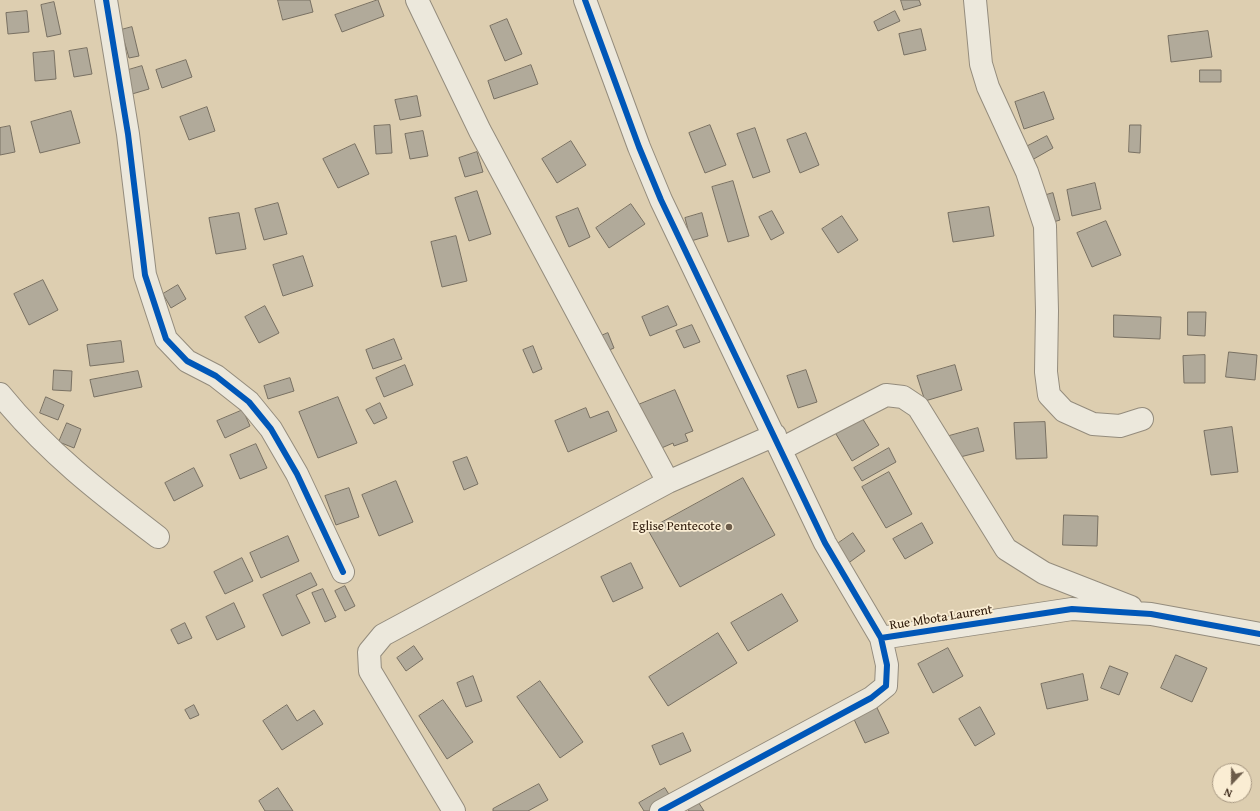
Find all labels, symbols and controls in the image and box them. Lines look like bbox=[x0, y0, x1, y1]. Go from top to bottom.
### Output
place label: Eglise Pentecote bbox=[632, 519, 721, 535]
marker: Eglise Pentecote bbox=[724, 522, 734, 532]
street label: Rue Mbota Laurent bbox=[889, 602, 993, 634]
north arrow bbox=[1212, 763, 1252, 803]
text: N bbox=[1221, 784, 1234, 802]

